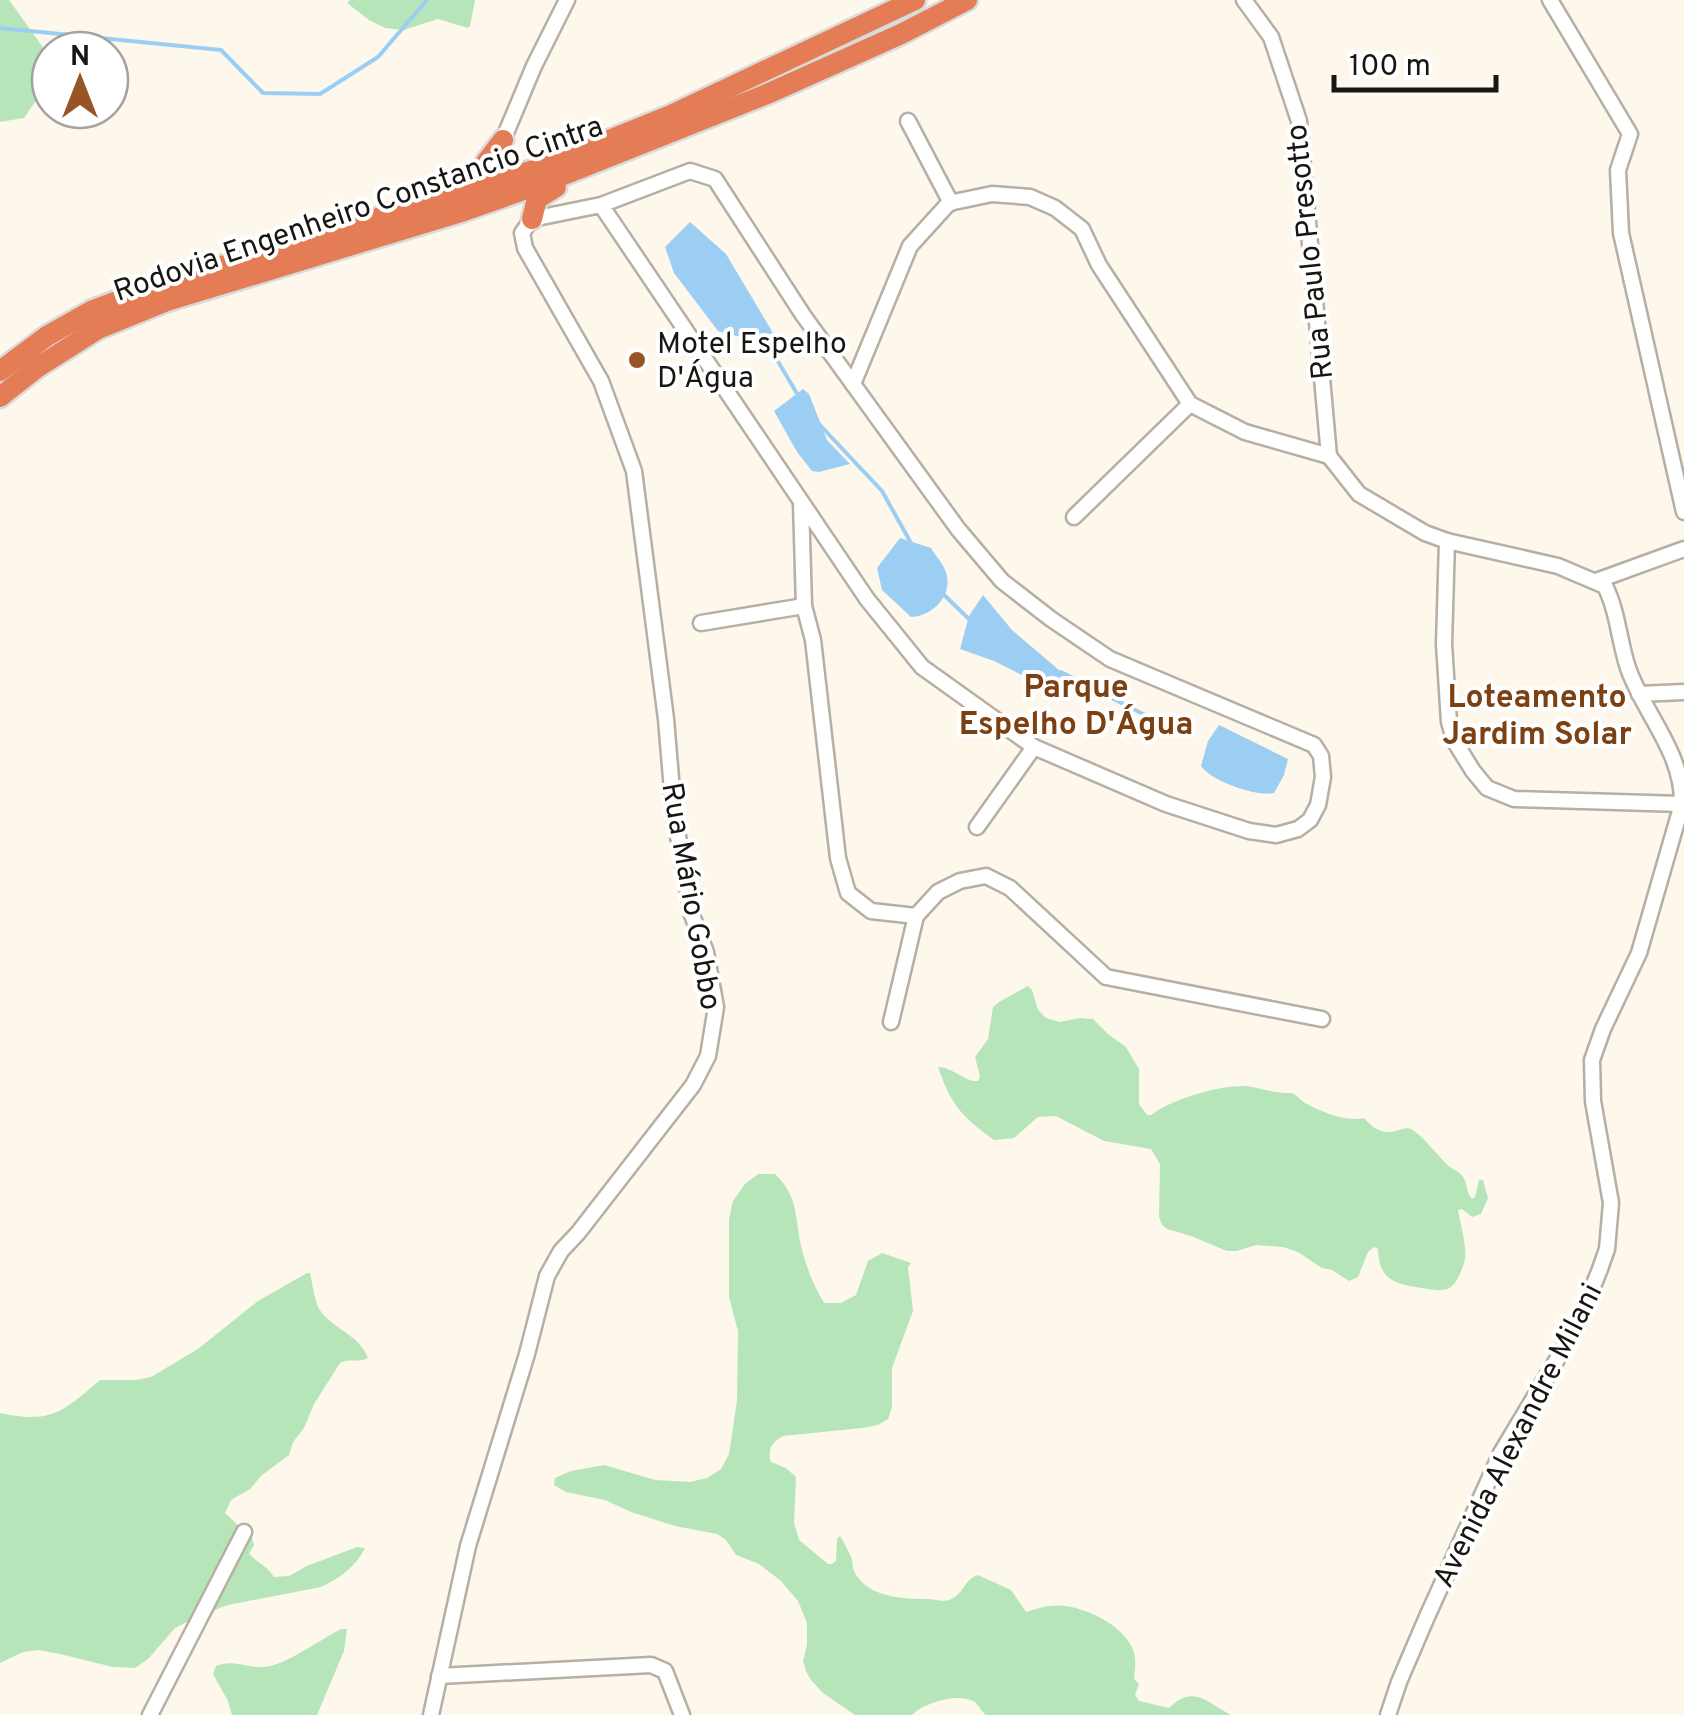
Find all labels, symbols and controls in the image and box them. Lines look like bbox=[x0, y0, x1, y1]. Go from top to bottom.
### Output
north arrow bbox=[30, 30, 130, 130]
scale bar bbox=[1334, 30, 1496, 92]
text: N bbox=[70, 40, 90, 76]
text: 100 m bbox=[1349, 49, 1431, 86]
street label: Rodovia Engenheiro Constancio Cintra bbox=[109, 109, 608, 312]
street label: Rua Paulo Presotto bbox=[1280, 122, 1343, 381]
place label: Motel Espelho D'Água bbox=[657, 327, 847, 398]
marker: Motel Espelho D'Água bbox=[626, 349, 648, 371]
district label: Parque Espelho D'Água bbox=[959, 669, 1193, 746]
district label: Loteamento Jardim Solar bbox=[1442, 679, 1632, 756]
street label: Rua Mário Gobbo bbox=[651, 780, 728, 1013]
street label: Avenida Alexandre Milani bbox=[1426, 1278, 1612, 1594]

